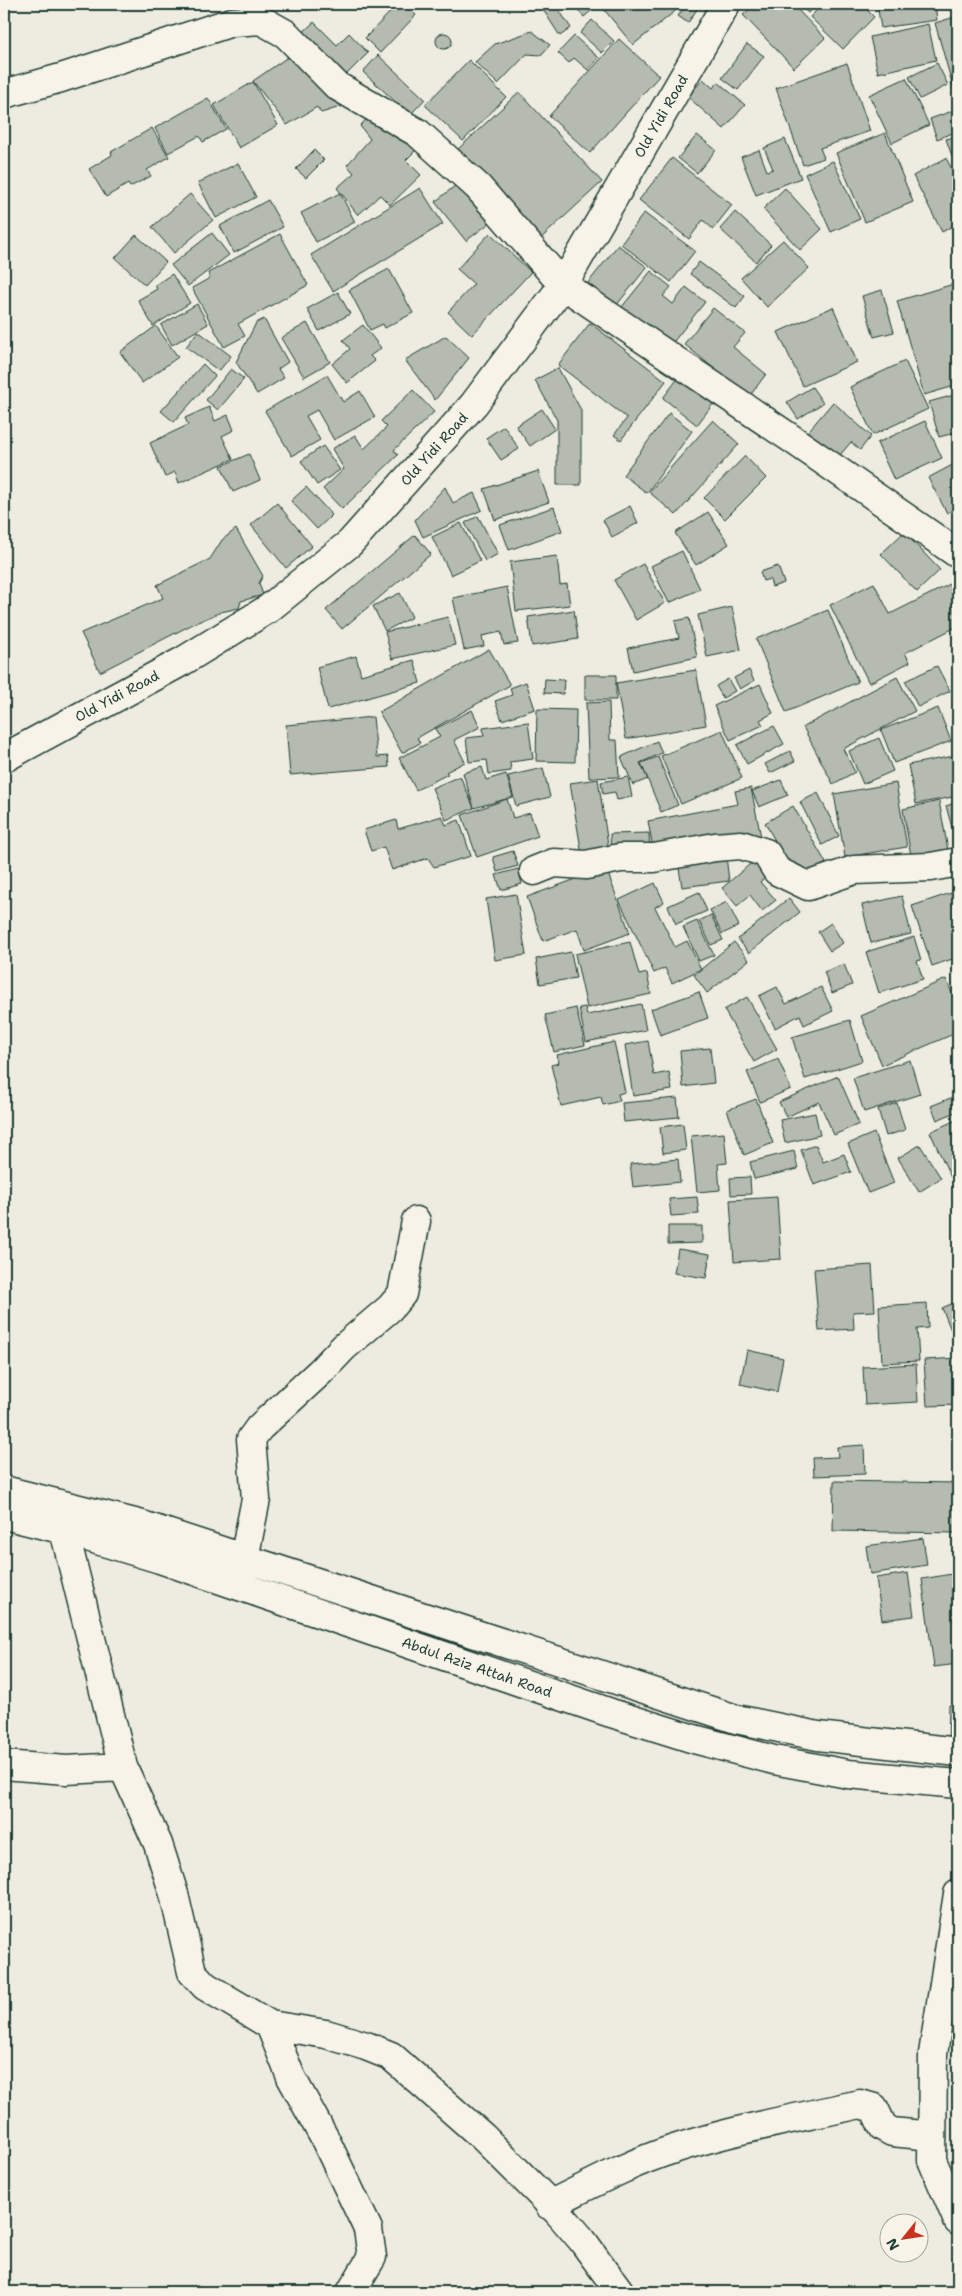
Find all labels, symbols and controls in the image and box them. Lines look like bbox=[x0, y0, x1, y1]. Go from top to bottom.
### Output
street label: Old Yidi Road bbox=[630, 71, 692, 161]
street label: Old Yidi Road bbox=[396, 408, 472, 490]
street label: Old Yidi Road bbox=[72, 666, 162, 726]
street label: Abdul Aziz Attah Road bbox=[399, 1633, 555, 1701]
north arrow bbox=[880, 2214, 930, 2264]
text: N bbox=[882, 2235, 903, 2254]

